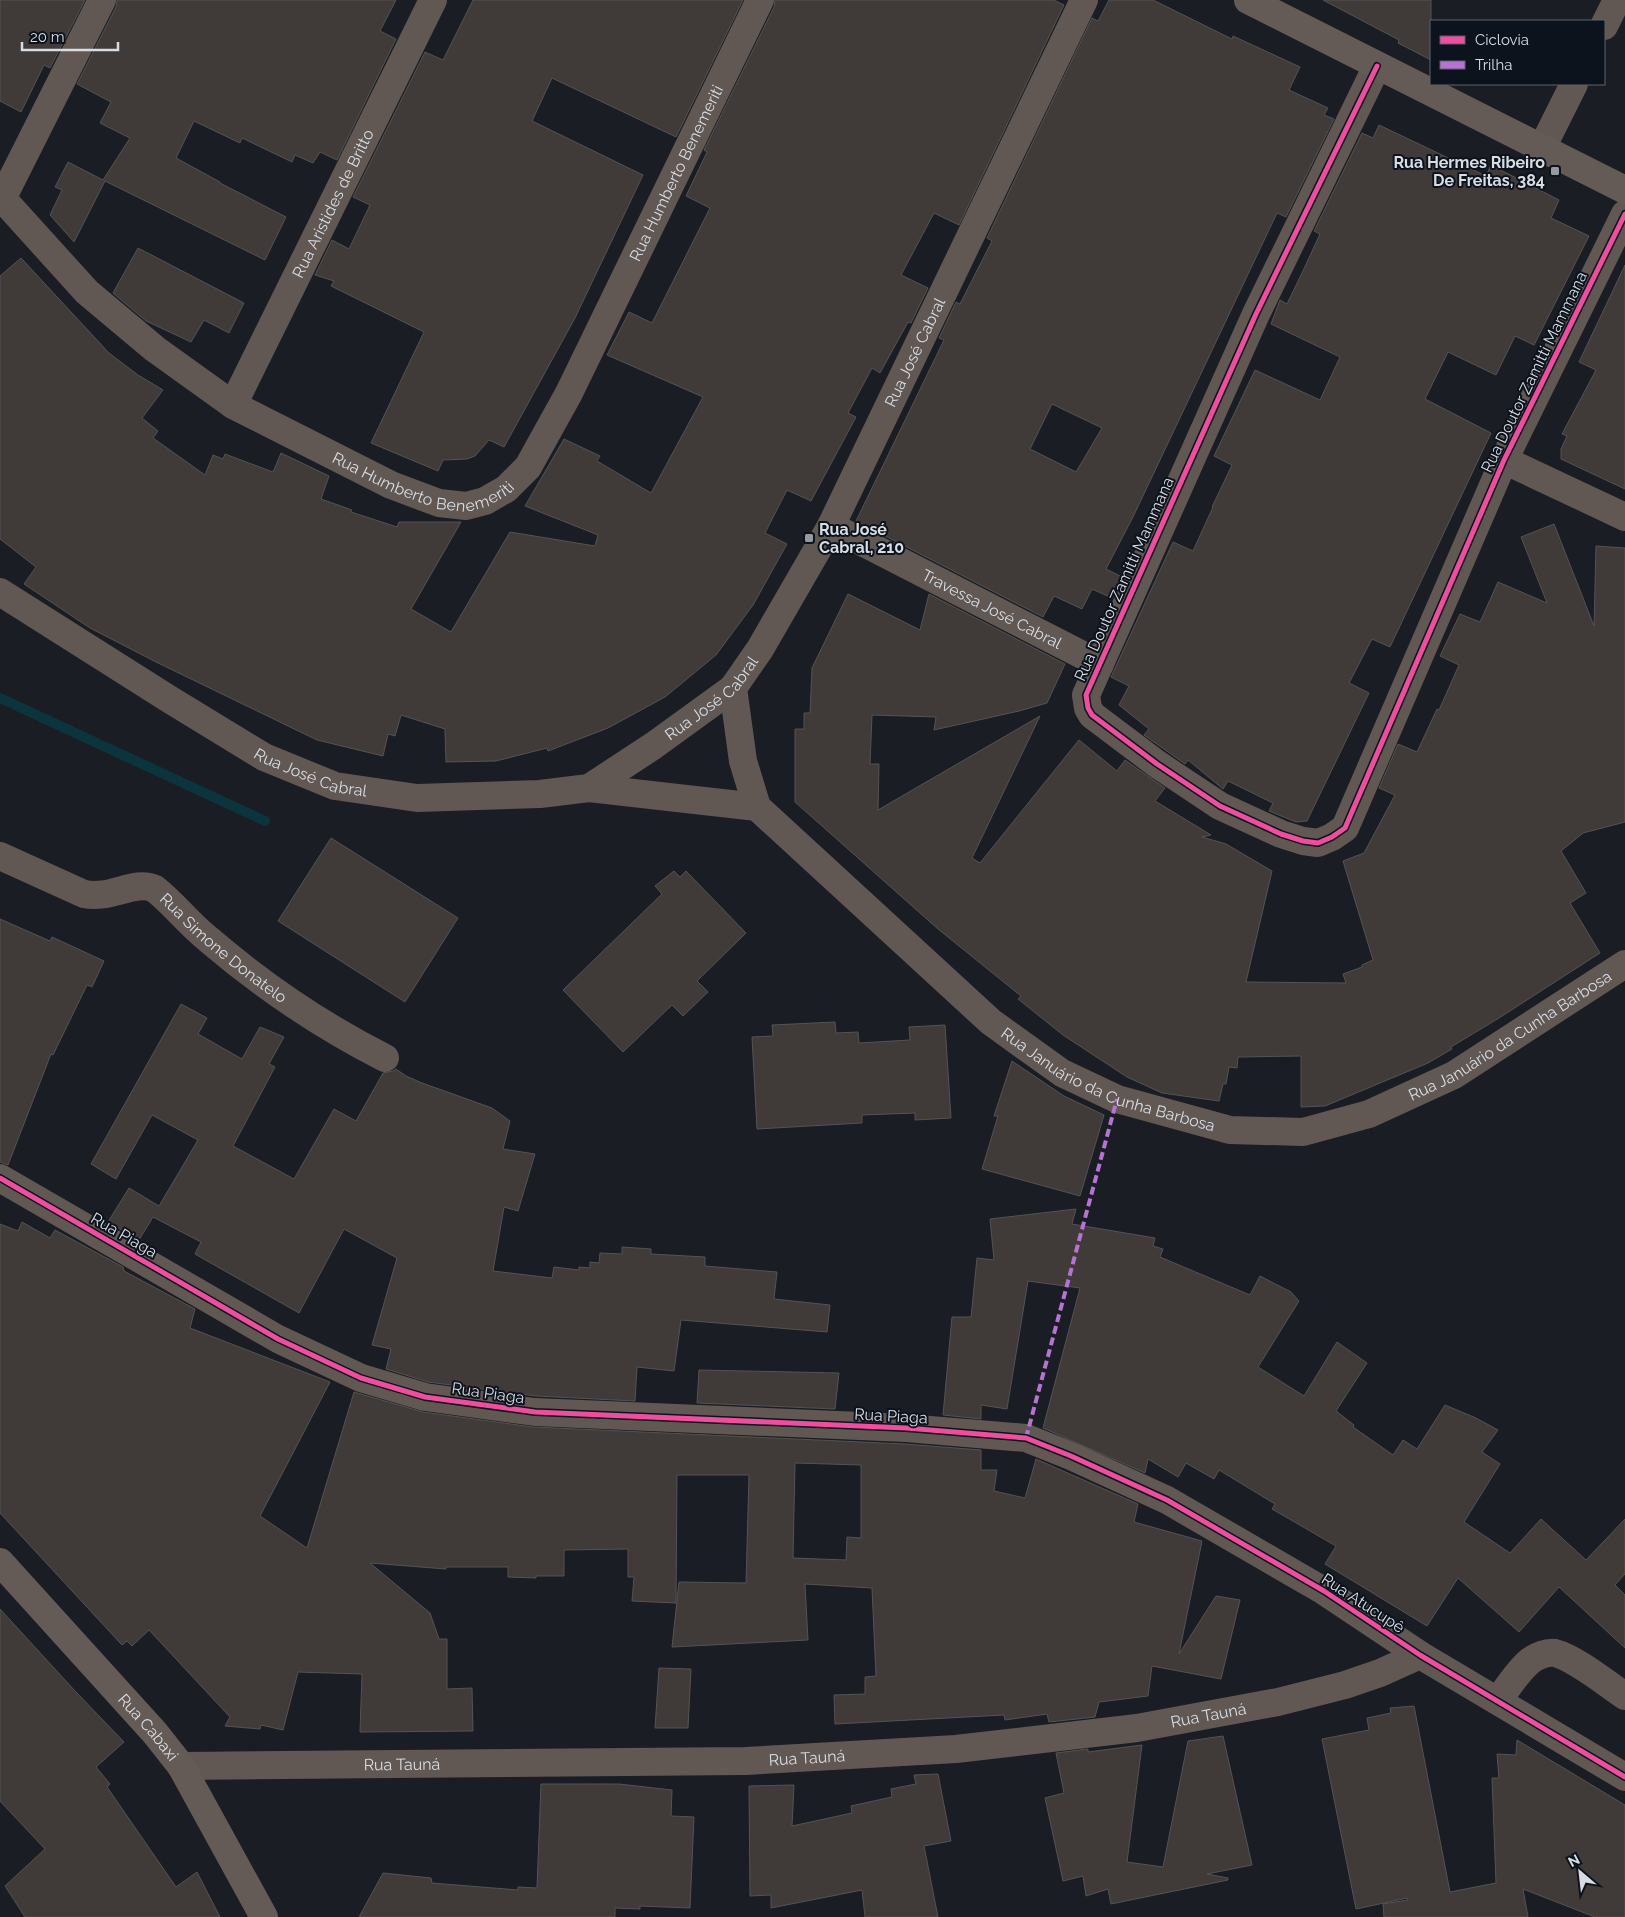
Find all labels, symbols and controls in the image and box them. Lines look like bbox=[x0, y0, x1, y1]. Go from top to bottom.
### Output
scale bar bbox=[22, 20, 119, 52]
legend bbox=[1430, 20, 1605, 85]
text: 20 m bbox=[30, 28, 65, 46]
text: Ciclovia bbox=[1475, 31, 1529, 49]
text: Trilha bbox=[1475, 56, 1512, 74]
street label: Rua Humberto Benemeriti bbox=[625, 82, 727, 264]
street label: Rua Aristides de Britto bbox=[288, 126, 377, 281]
place label: Rua Hermes Ribeiro De Freitas, 384 bbox=[1394, 153, 1545, 190]
marker: Rua Hermes Ribeiro De Freitas, 384 bbox=[1549, 165, 1561, 177]
street label: Rua Doutor Zamitti Mammana bbox=[1477, 268, 1591, 476]
street label: Rua José Cabral bbox=[880, 294, 949, 410]
street label: Rua Humberto Benemeriti bbox=[330, 448, 518, 515]
street label: Rua Doutor Zamitti Mammana bbox=[1070, 474, 1178, 684]
place label: Rua José Cabral, 210 bbox=[819, 520, 904, 557]
marker: Rua José Cabral, 210 bbox=[803, 532, 815, 544]
street label: Travessa José Cabral bbox=[919, 565, 1066, 653]
street label: Rua José Cabral bbox=[661, 652, 762, 744]
street label: Rua José Cabral bbox=[251, 744, 369, 800]
street label: Rua Simone Donatelo bbox=[156, 889, 291, 1007]
street label: Rua Januário da Cunha Barbosa bbox=[1405, 966, 1615, 1104]
street label: Rua Januário da Cunha Barbosa bbox=[998, 1023, 1217, 1135]
street label: Rua Piaga bbox=[87, 1208, 161, 1262]
street label: Rua Piaga bbox=[450, 1378, 526, 1408]
street label: Rua Piaga bbox=[854, 1405, 928, 1427]
street label: Rua Atucupê bbox=[1318, 1569, 1408, 1637]
street label: Rua Cabaxi bbox=[114, 1690, 183, 1764]
street label: Rua Tauná bbox=[1169, 1699, 1248, 1731]
street label: Rua Tauná bbox=[768, 1746, 846, 1769]
street label: Rua Tauná bbox=[364, 1754, 440, 1774]
north arrow bbox=[1555, 1847, 1605, 1897]
text: N bbox=[1565, 1851, 1582, 1870]

